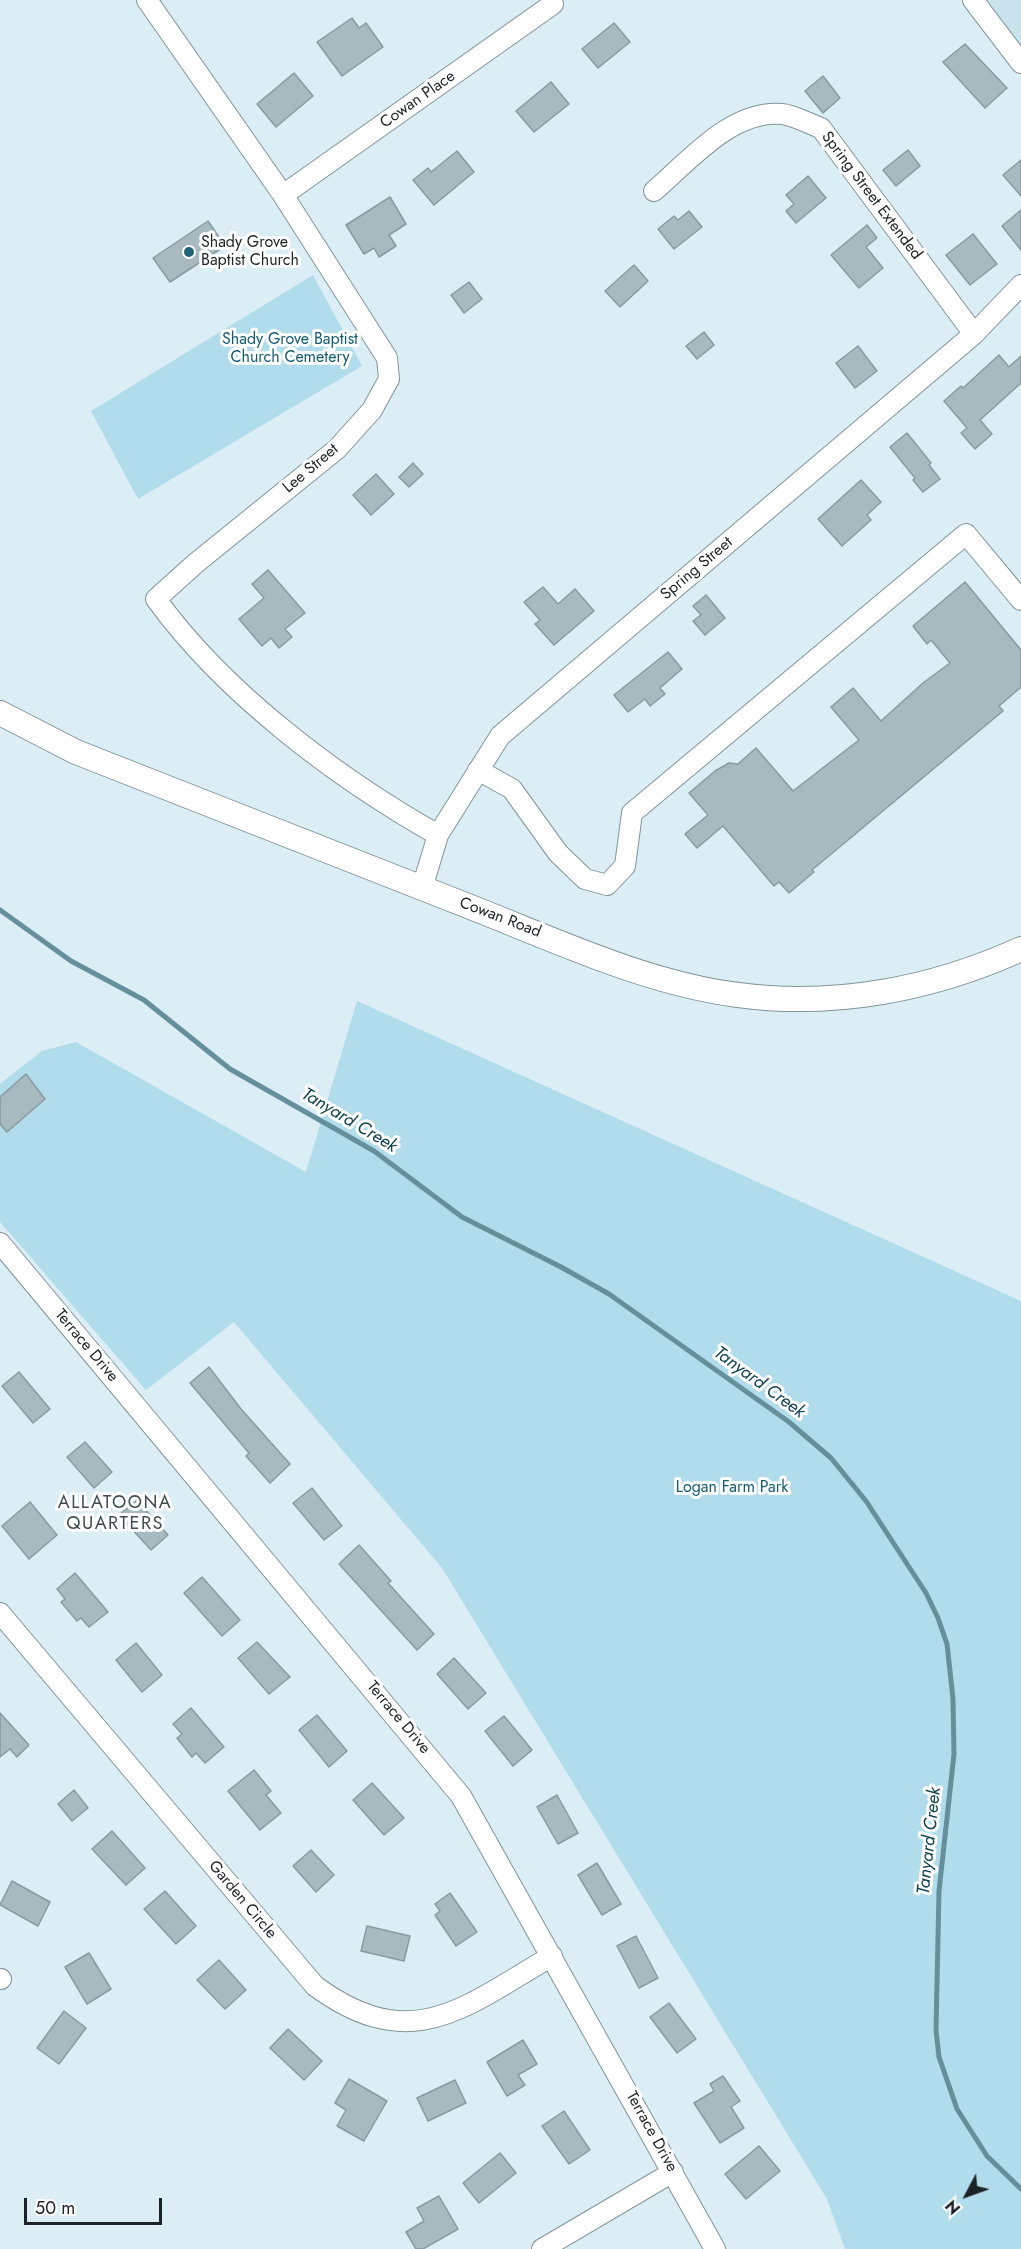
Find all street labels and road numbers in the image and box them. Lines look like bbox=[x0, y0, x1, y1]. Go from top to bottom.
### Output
street label: Cowan Place bbox=[377, 67, 459, 133]
street label: Spring Street Extended bbox=[817, 128, 925, 264]
street label: Lee Street bbox=[279, 440, 343, 498]
street label: Spring Street bbox=[657, 533, 737, 605]
street label: Cowan Road bbox=[457, 894, 543, 942]
street label: Terrace Drive bbox=[50, 1306, 122, 1386]
street label: Terrace Drive bbox=[362, 1678, 434, 1758]
street label: Garden Circle bbox=[204, 1857, 280, 1943]
street label: Terrace Drive bbox=[621, 2088, 681, 2176]

